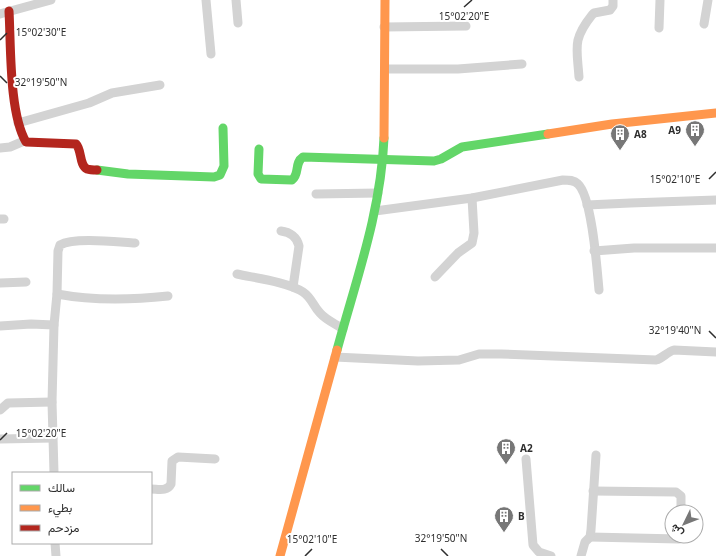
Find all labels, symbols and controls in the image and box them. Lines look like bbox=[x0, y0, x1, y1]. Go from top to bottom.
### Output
text: 15°02'20"E bbox=[439, 9, 489, 23]
text: 15°02'30"E bbox=[16, 25, 66, 39]
text: 32°19'50"N bbox=[15, 75, 67, 89]
building icon: A9 bbox=[684, 119, 706, 147]
building icon: A8 bbox=[609, 123, 631, 151]
place label: A9 bbox=[668, 123, 681, 137]
place label: A8 bbox=[634, 127, 647, 141]
text: 15°02'10"E bbox=[650, 172, 700, 186]
text: 32°19'40"N bbox=[649, 323, 701, 337]
text: 15°02'20"E bbox=[16, 426, 66, 440]
building icon: A2 bbox=[495, 437, 517, 465]
place label: A2 bbox=[520, 441, 533, 455]
legend bbox=[12, 472, 152, 544]
text: سالك bbox=[48, 479, 75, 496]
text: بطيء bbox=[48, 499, 72, 518]
north arrow bbox=[664, 504, 704, 544]
building icon: B bbox=[493, 505, 515, 533]
place label: B bbox=[518, 509, 525, 523]
text: مزدحم bbox=[48, 519, 79, 536]
text: ش bbox=[666, 521, 686, 541]
text: 32°19'50"N bbox=[415, 531, 467, 545]
text: 15°02'10"E bbox=[287, 532, 337, 546]

